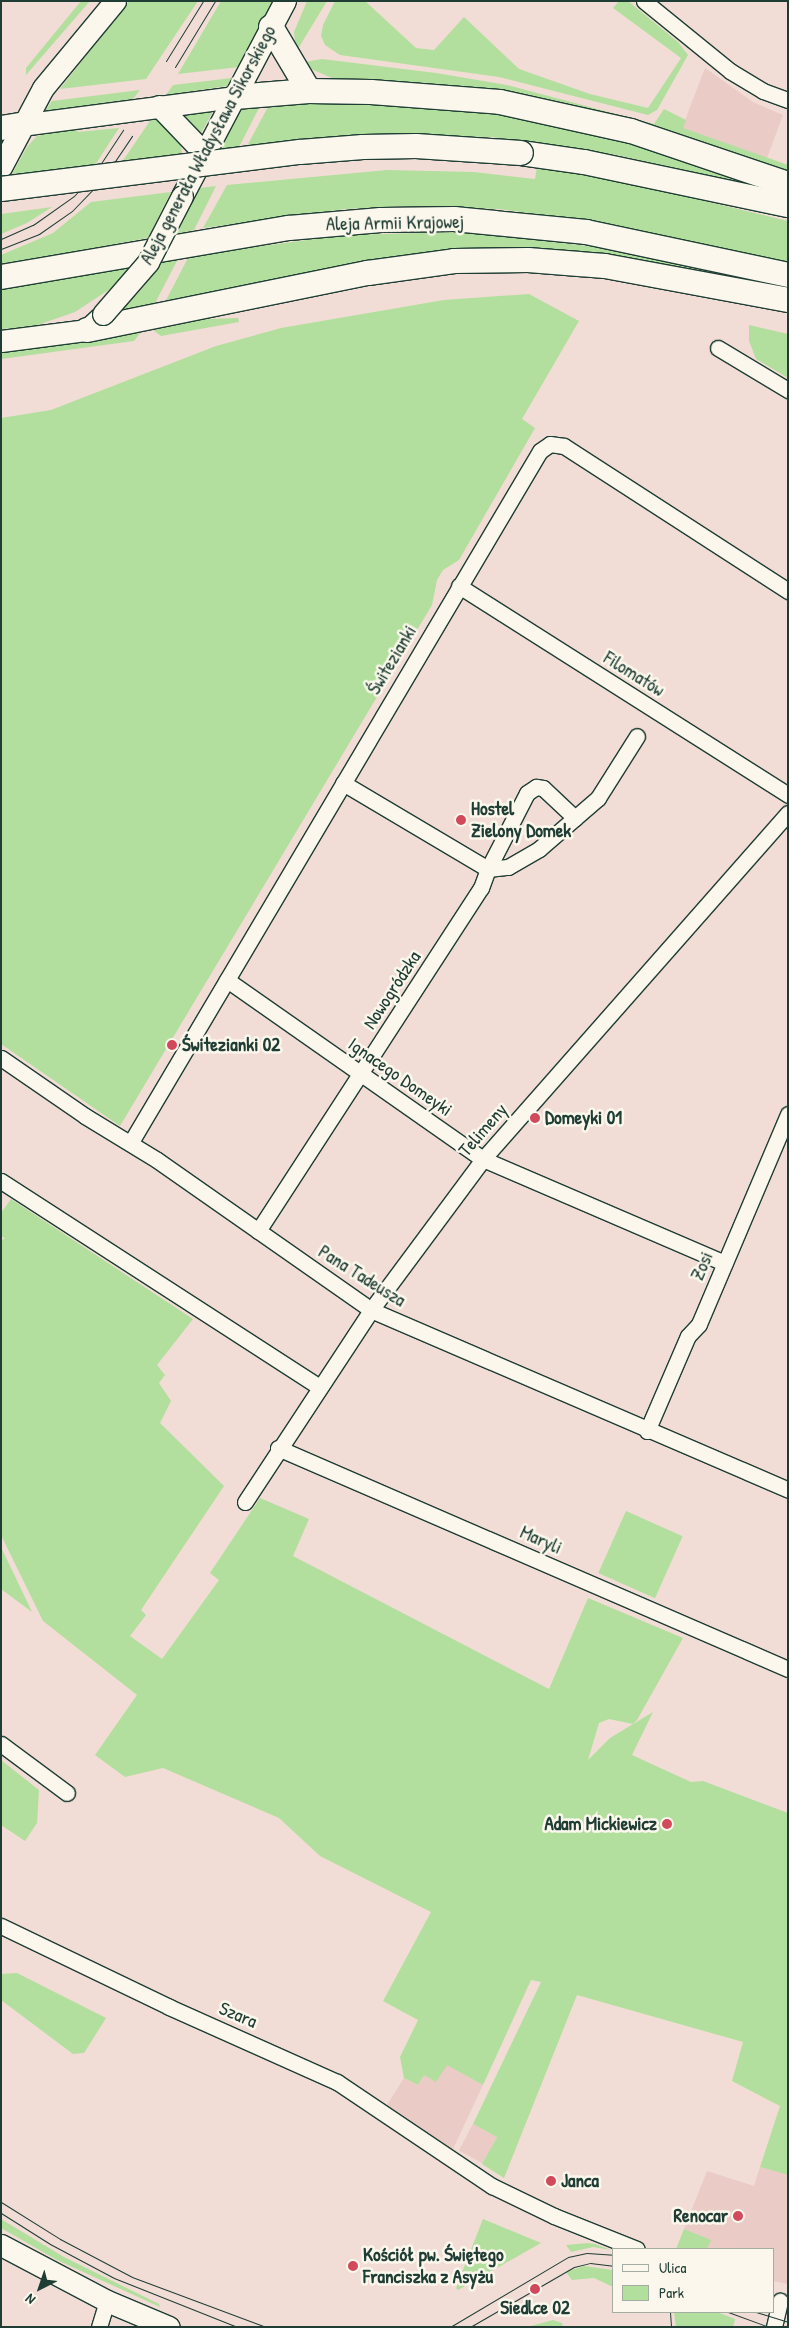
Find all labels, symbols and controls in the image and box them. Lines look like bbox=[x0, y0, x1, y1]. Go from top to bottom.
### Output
street label: Aleja generała Władysława Sikorskiego bbox=[135, 22, 281, 268]
street label: Aleja Armii Krajowej bbox=[326, 210, 464, 236]
street label: Świtezianki bbox=[363, 621, 421, 699]
street label: Filomatów bbox=[599, 646, 669, 702]
place label: Hostel Zielony Domek bbox=[471, 798, 571, 842]
marker: Hostel Zielony Domek bbox=[455, 814, 467, 826]
street label: Nowogródzka bbox=[358, 947, 426, 1033]
street label: Ignacego Domeyki bbox=[344, 1033, 456, 1121]
place label: Świtezianki 02 bbox=[182, 1034, 280, 1056]
marker: Świtezianki 02 bbox=[166, 1039, 178, 1051]
street label: Telimeny bbox=[454, 1099, 512, 1161]
place label: Domeyki 01 bbox=[545, 1107, 622, 1129]
marker: Domeyki 01 bbox=[529, 1112, 541, 1124]
street label: Pana Tadeusza bbox=[314, 1240, 410, 1312]
street label: Zosi bbox=[686, 1248, 718, 1284]
street label: Maryli bbox=[517, 1521, 565, 1559]
place label: Adam Mickiewicz bbox=[544, 1813, 657, 1835]
marker: Adam Mickiewicz bbox=[661, 1818, 673, 1830]
street label: Szara bbox=[216, 1997, 260, 2033]
place label: Janca bbox=[561, 2170, 599, 2192]
marker: Janca bbox=[545, 2175, 557, 2187]
place label: Renocar bbox=[673, 2205, 728, 2227]
marker: Renocar bbox=[732, 2210, 744, 2222]
place label: Kościół pw. Świętego Franciszka z Asyżu bbox=[363, 2244, 504, 2288]
legend bbox=[612, 2248, 774, 2313]
text: Ulica bbox=[659, 2257, 686, 2278]
marker: Kościół pw. Świętego Franciszka z Asyżu bbox=[347, 2260, 359, 2272]
north arrow bbox=[15, 2263, 65, 2313]
text: Park bbox=[659, 2282, 684, 2303]
marker: Siedlce 02 bbox=[529, 2283, 541, 2295]
text: N bbox=[21, 2290, 39, 2309]
place label: Siedlce 02 bbox=[500, 2297, 570, 2319]

